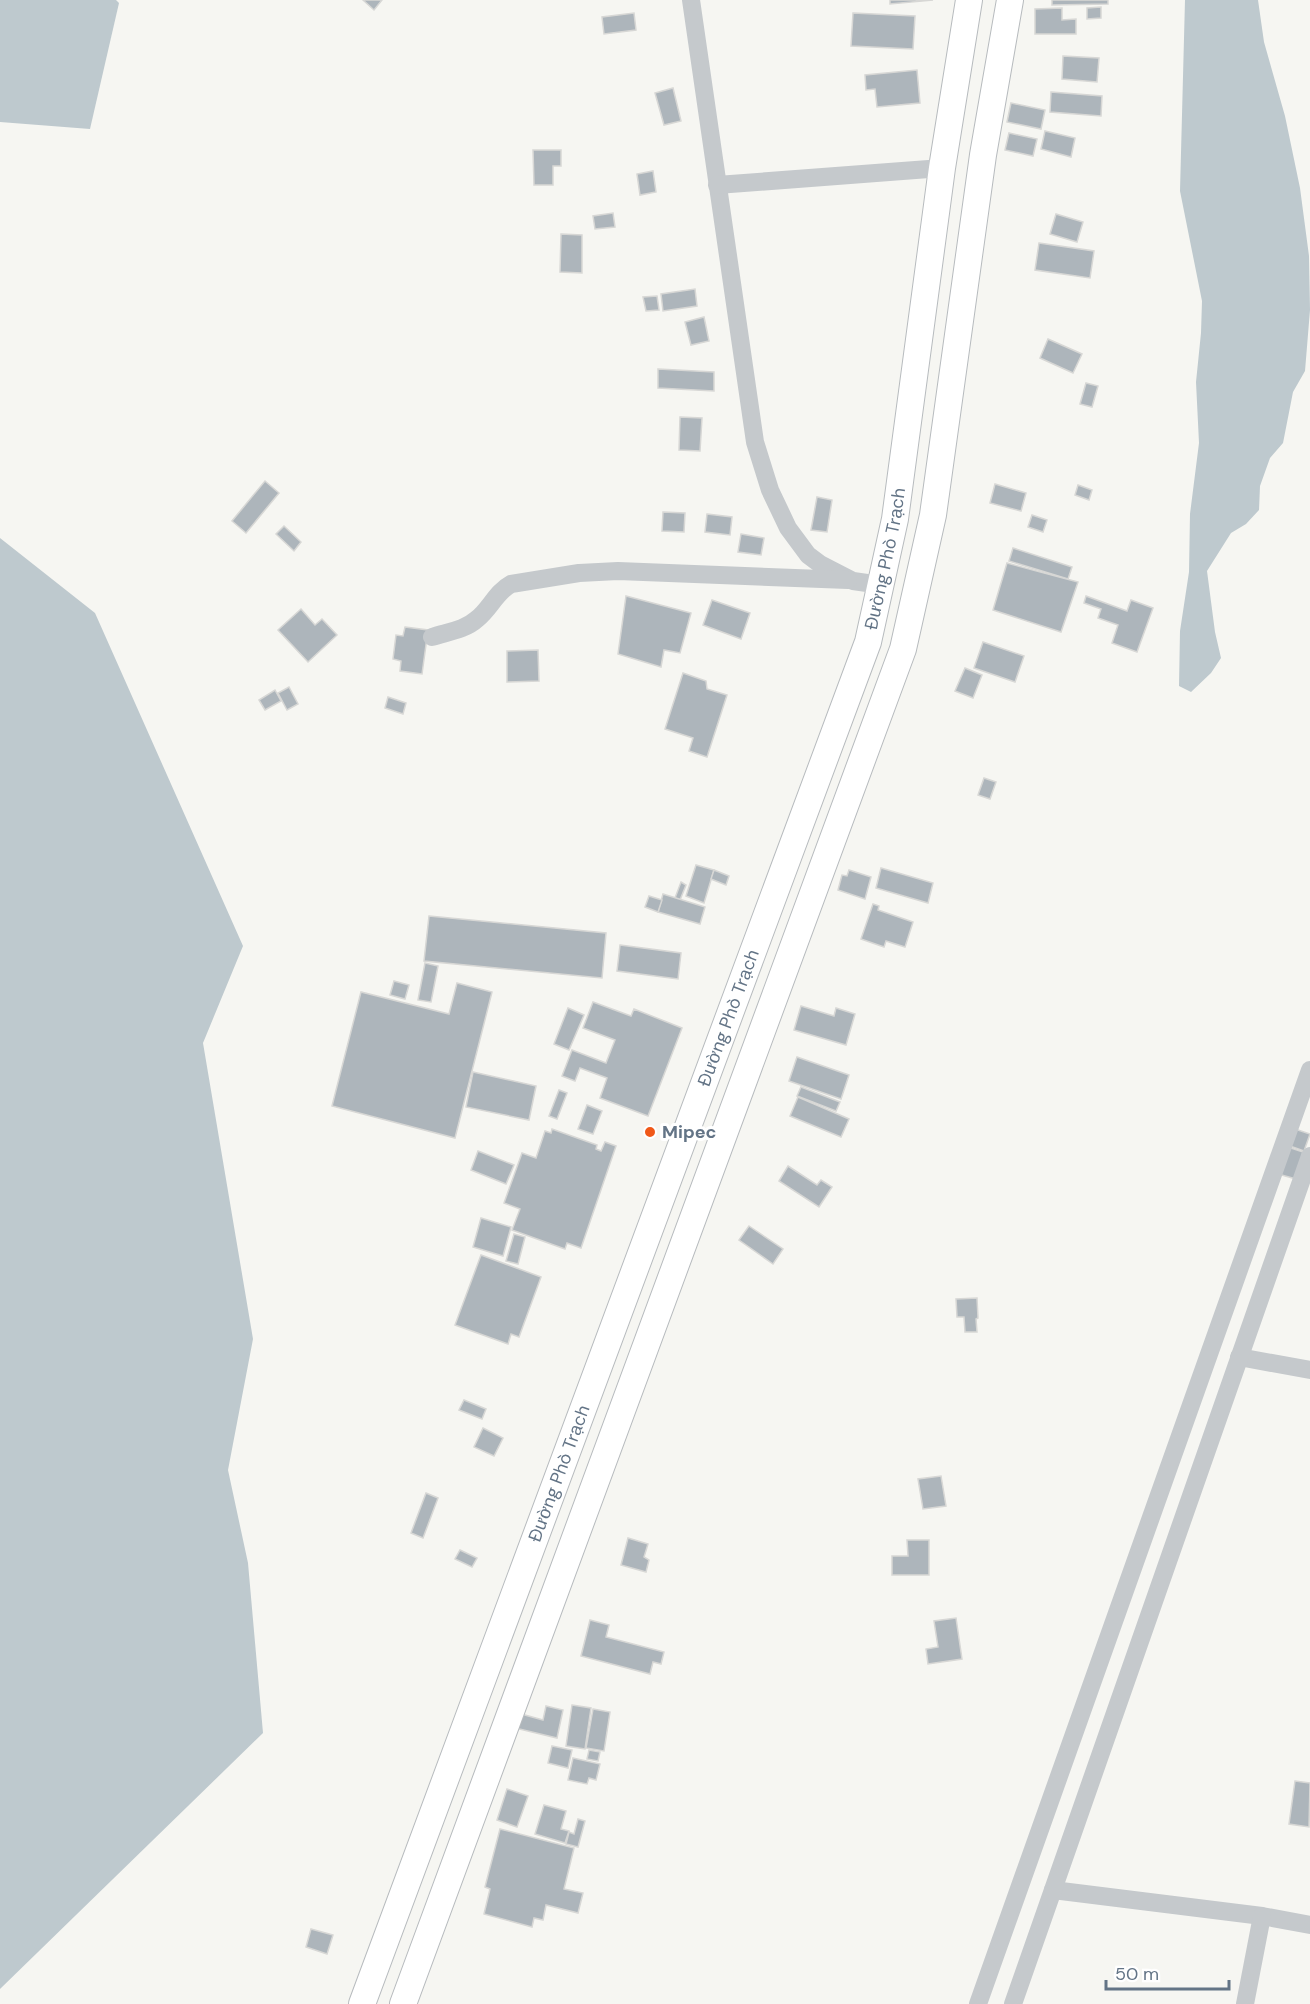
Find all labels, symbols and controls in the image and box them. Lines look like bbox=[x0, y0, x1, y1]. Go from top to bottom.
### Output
street label: Đường Phò Trạch bbox=[859, 486, 911, 632]
street label: Đường Phò Trạch bbox=[692, 946, 765, 1090]
place label: Mipec bbox=[662, 1120, 717, 1144]
marker: Mipec bbox=[643, 1125, 657, 1139]
street label: Đường Phò Trạch bbox=[523, 1402, 596, 1545]
scale bar bbox=[1106, 1953, 1229, 1991]
text: 50 m bbox=[1115, 1962, 1159, 1986]

